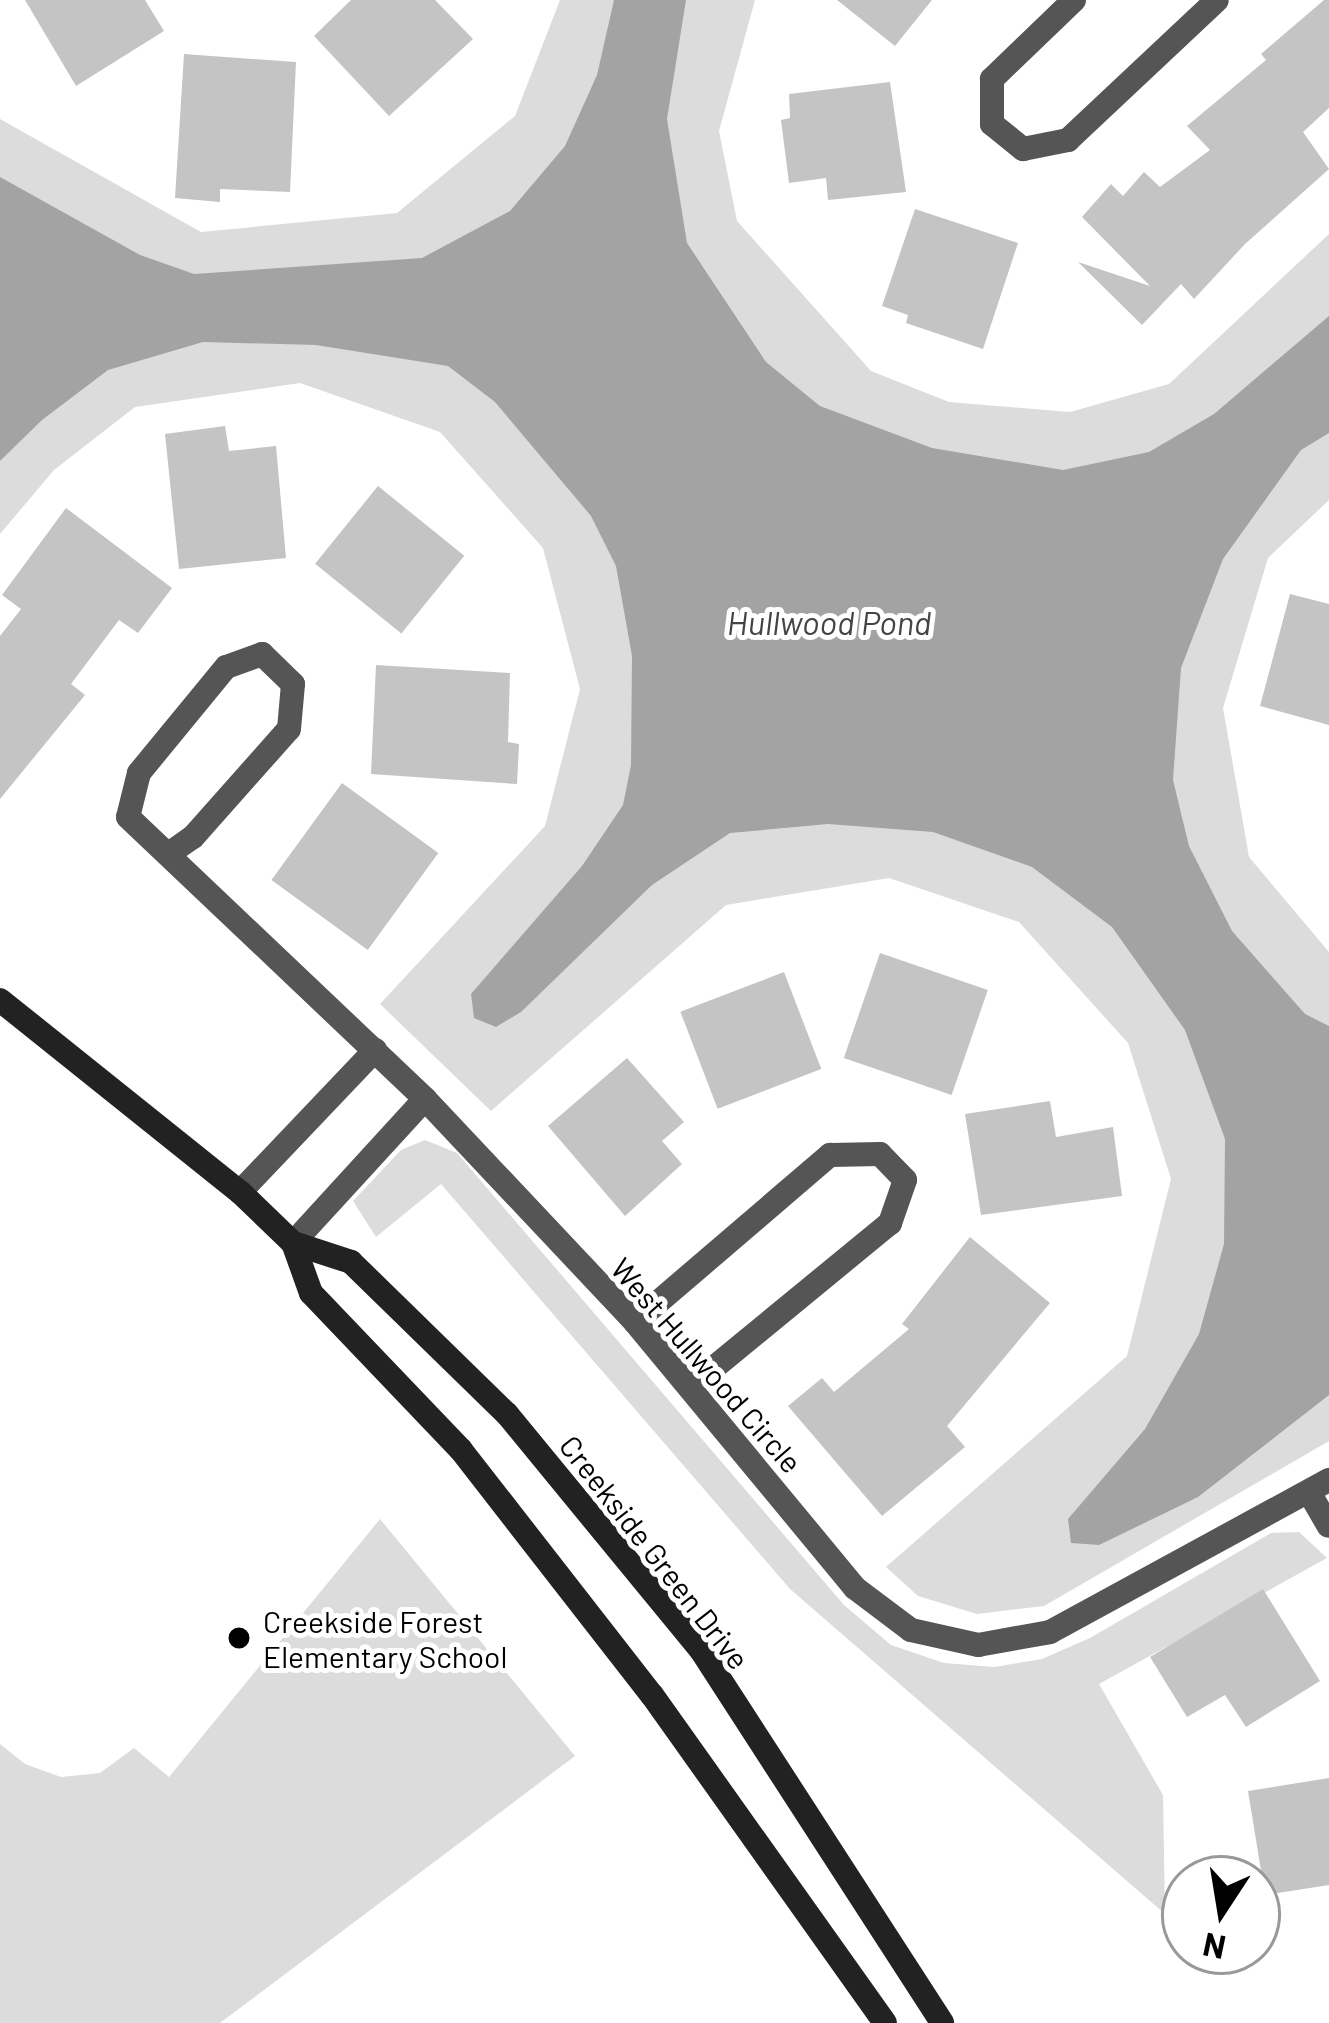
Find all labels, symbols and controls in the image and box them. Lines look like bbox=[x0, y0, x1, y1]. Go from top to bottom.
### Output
water label: Hullwood Pond bbox=[727, 603, 931, 643]
street label: West Hullwood Circle bbox=[604, 1250, 810, 1480]
street label: Creekside Green Drive bbox=[553, 1428, 757, 1676]
place label: Creekside Forest Elementary School bbox=[263, 1603, 507, 1674]
marker: Creekside Forest Elementary School bbox=[226, 1625, 252, 1651]
north arrow bbox=[1161, 1855, 1281, 1975]
text: N bbox=[1199, 1925, 1229, 1969]

